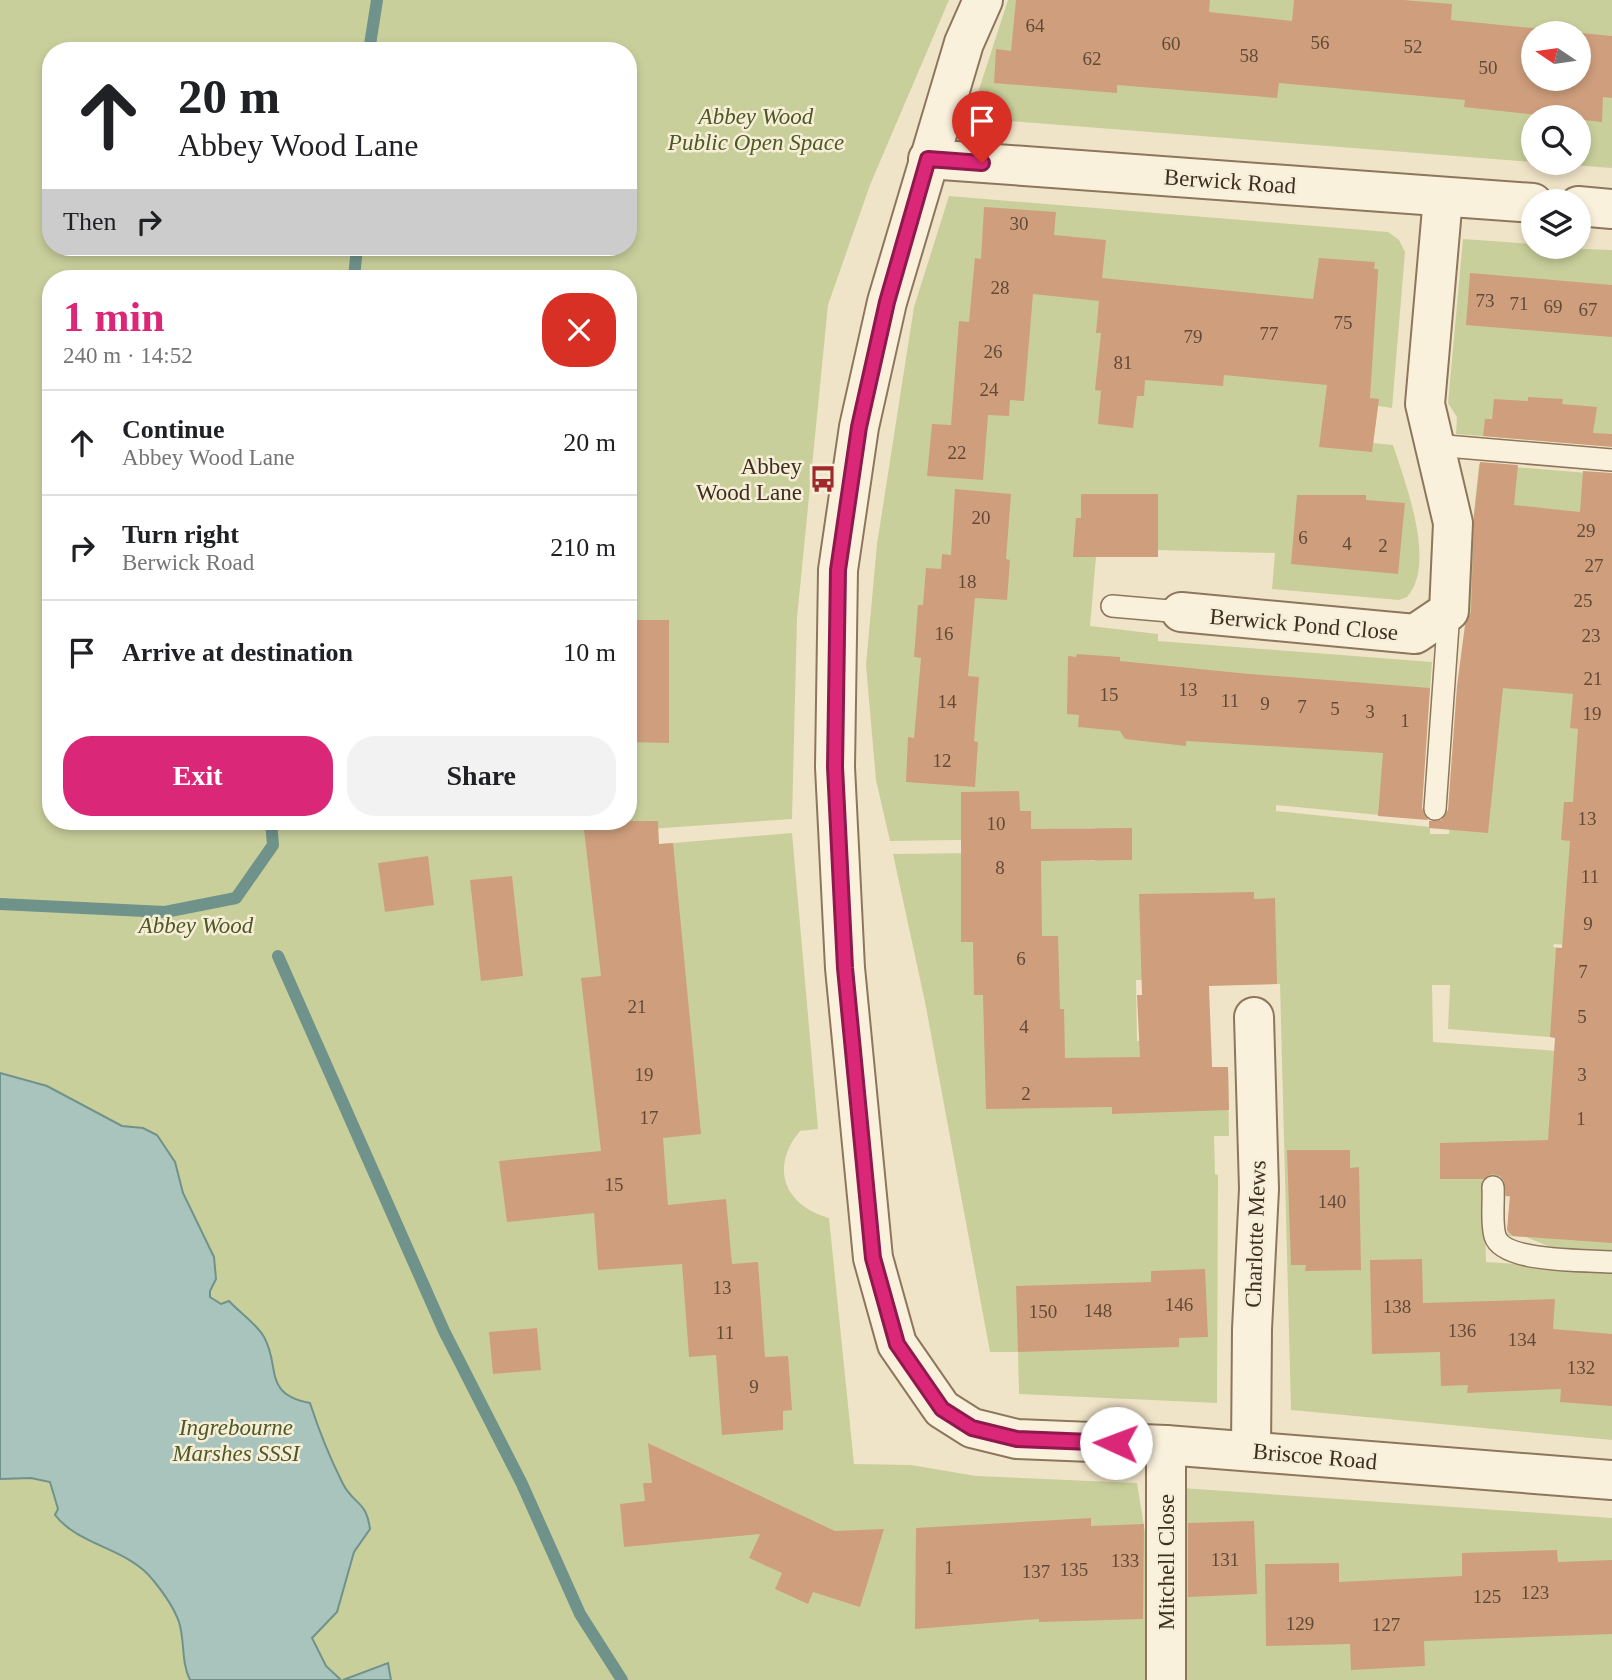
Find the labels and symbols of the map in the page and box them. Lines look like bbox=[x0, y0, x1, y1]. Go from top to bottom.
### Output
house number: 64 bbox=[1026, 15, 1045, 36]
north arrow bbox=[1521, 21, 1591, 91]
house number: 56 bbox=[1311, 32, 1330, 53]
house number: 60 bbox=[1162, 33, 1181, 54]
house number: 52 bbox=[1404, 36, 1423, 57]
house number: 58 bbox=[1240, 45, 1259, 66]
house number: 62 bbox=[1083, 48, 1102, 69]
house number: 50 bbox=[1479, 57, 1498, 78]
pin bbox=[952, 91, 1012, 163]
park label: Abbey Wood Public Open Space bbox=[667, 104, 844, 155]
street label: Berwick Road bbox=[1163, 164, 1297, 199]
house number: 30 bbox=[1010, 213, 1029, 234]
house number: 28 bbox=[991, 277, 1010, 298]
house number: 73 bbox=[1476, 290, 1495, 311]
house number: 71 bbox=[1510, 293, 1529, 314]
house number: 69 bbox=[1544, 296, 1563, 317]
house number: 67 bbox=[1579, 299, 1598, 320]
house number: 75 bbox=[1334, 312, 1353, 333]
house number: 77 bbox=[1260, 323, 1279, 344]
house number: 79 bbox=[1184, 326, 1203, 347]
house number: 26 bbox=[984, 341, 1003, 362]
house number: 81 bbox=[1114, 352, 1133, 373]
house number: 24 bbox=[980, 379, 999, 400]
house number: 22 bbox=[948, 442, 967, 463]
place label: Abbey Wood Lane bbox=[696, 454, 802, 505]
bus stop icon: Abbey Wood Lane bbox=[808, 464, 838, 494]
house number: 20 bbox=[972, 507, 991, 528]
house number: 29 bbox=[1577, 520, 1596, 541]
house number: 6 bbox=[1298, 527, 1308, 548]
house number: 4 bbox=[1342, 533, 1352, 554]
house number: 2 bbox=[1378, 535, 1388, 556]
house number: 27 bbox=[1585, 555, 1604, 576]
house number: 18 bbox=[958, 571, 977, 592]
house number: 25 bbox=[1574, 590, 1593, 611]
street label: Berwick Pond Close bbox=[1209, 604, 1399, 645]
house number: 16 bbox=[935, 623, 954, 644]
house number: 23 bbox=[1582, 625, 1601, 646]
house number: 21 bbox=[1584, 668, 1603, 689]
house number: 13 bbox=[1179, 679, 1198, 700]
house number: 15 bbox=[1100, 684, 1119, 705]
house number: 11 bbox=[1221, 690, 1239, 711]
house number: 14 bbox=[938, 691, 957, 712]
house number: 9 bbox=[1260, 693, 1270, 714]
house number: 7 bbox=[1297, 696, 1307, 717]
house number: 5 bbox=[1330, 698, 1340, 719]
house number: 3 bbox=[1365, 701, 1375, 722]
house number: 19 bbox=[1583, 703, 1602, 724]
house number: 1 bbox=[1400, 710, 1410, 731]
house number: 12 bbox=[933, 750, 952, 771]
house number: 13 bbox=[1578, 808, 1597, 829]
house number: 10 bbox=[987, 813, 1006, 834]
house number: 8 bbox=[995, 857, 1005, 878]
house number: 11 bbox=[1581, 866, 1599, 887]
park label: Abbey Wood bbox=[137, 913, 254, 938]
house number: 9 bbox=[1583, 913, 1593, 934]
house number: 6 bbox=[1016, 948, 1026, 969]
house number: 7 bbox=[1578, 961, 1588, 982]
house number: 21 bbox=[628, 996, 647, 1017]
house number: 5 bbox=[1577, 1006, 1587, 1027]
house number: 4 bbox=[1019, 1016, 1029, 1037]
house number: 19 bbox=[635, 1064, 654, 1085]
house number: 3 bbox=[1577, 1064, 1587, 1085]
house number: 2 bbox=[1021, 1083, 1031, 1104]
house number: 17 bbox=[640, 1107, 659, 1128]
house number: 1 bbox=[1576, 1108, 1586, 1129]
street label: Charlotte Mews bbox=[1240, 1160, 1271, 1308]
house number: 15 bbox=[605, 1174, 624, 1195]
house number: 140 bbox=[1318, 1191, 1346, 1212]
house number: 13 bbox=[713, 1277, 732, 1298]
house number: 146 bbox=[1165, 1294, 1193, 1315]
house number: 138 bbox=[1383, 1296, 1411, 1317]
house number: 148 bbox=[1084, 1300, 1112, 1321]
house number: 150 bbox=[1029, 1301, 1057, 1322]
house number: 136 bbox=[1448, 1320, 1476, 1341]
house number: 11 bbox=[716, 1322, 734, 1343]
house number: 134 bbox=[1508, 1329, 1537, 1350]
house number: 132 bbox=[1567, 1357, 1595, 1378]
house number: 9 bbox=[749, 1376, 759, 1397]
position arrow bbox=[1079, 1406, 1153, 1480]
park label: Ingrebourne Marshes SSSI bbox=[171, 1415, 301, 1466]
street label: Briscoe Road bbox=[1252, 1439, 1379, 1474]
street label: Mitchell Close bbox=[1154, 1494, 1179, 1630]
house number: 131 bbox=[1211, 1549, 1239, 1570]
house number: 133 bbox=[1111, 1550, 1139, 1571]
house number: 1 bbox=[944, 1557, 954, 1578]
house number: 135 bbox=[1060, 1559, 1088, 1580]
house number: 137 bbox=[1022, 1561, 1050, 1582]
house number: 123 bbox=[1521, 1582, 1549, 1603]
house number: 125 bbox=[1473, 1586, 1501, 1607]
house number: 129 bbox=[1286, 1613, 1314, 1634]
house number: 127 bbox=[1372, 1614, 1400, 1635]

